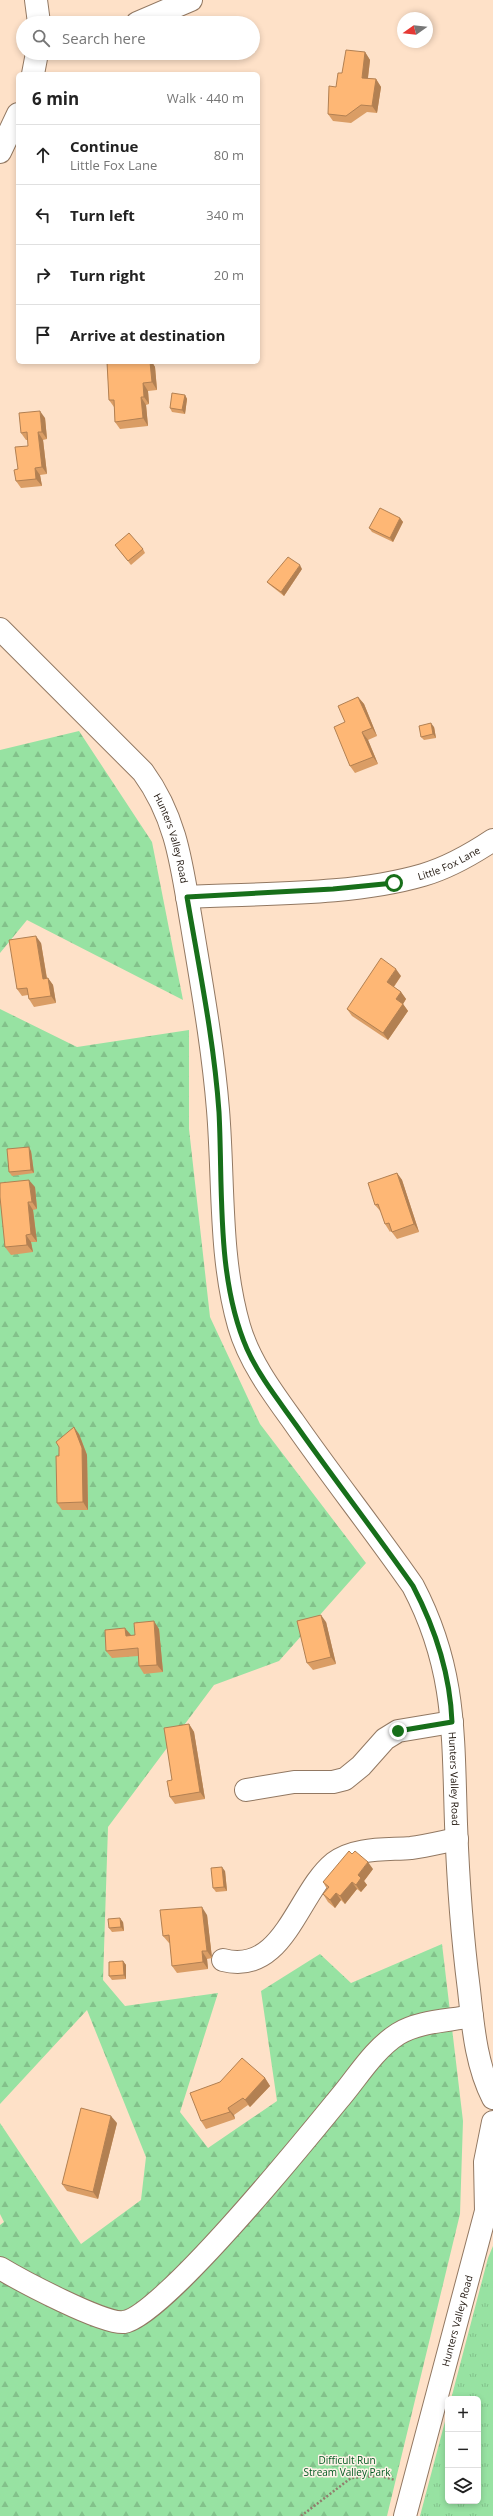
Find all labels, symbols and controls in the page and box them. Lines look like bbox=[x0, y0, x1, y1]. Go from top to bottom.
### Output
north arrow bbox=[397, 12, 433, 48]
search box bbox=[16, 16, 260, 60]
icon: search bbox=[30, 27, 52, 49]
text: Search here bbox=[62, 28, 146, 48]
text: 6 min bbox=[32, 87, 79, 110]
text: Walk · 440 m bbox=[167, 89, 244, 107]
text: Continue bbox=[70, 136, 138, 156]
icon: ahead bbox=[32, 144, 54, 166]
text: 80 m bbox=[214, 146, 244, 164]
text: Little Fox Lane bbox=[70, 156, 157, 174]
icon: left bbox=[32, 204, 54, 226]
text: Turn left bbox=[70, 205, 135, 225]
text: 340 m bbox=[206, 206, 244, 224]
icon: right bbox=[32, 264, 54, 286]
text: Turn right bbox=[70, 265, 145, 285]
text: 20 m bbox=[214, 266, 244, 284]
icon: arrive bbox=[32, 324, 54, 346]
text: Arrive at destination bbox=[70, 325, 225, 345]
street label: Hunters Valley Road bbox=[151, 791, 192, 884]
street label: Little Fox Lane bbox=[416, 843, 483, 883]
route start bbox=[385, 874, 403, 892]
route end bbox=[389, 1722, 407, 1740]
street label: Hunters Valley Road bbox=[446, 1731, 463, 1826]
street label: Hunters Valley Road bbox=[438, 2274, 476, 2368]
map controls bbox=[445, 2396, 481, 2504]
button: + bbox=[445, 2396, 481, 2432]
button: − bbox=[445, 2432, 481, 2468]
park label: Difficult Run Stream Valley Park bbox=[304, 2453, 391, 2479]
button: layers bbox=[445, 2468, 481, 2504]

